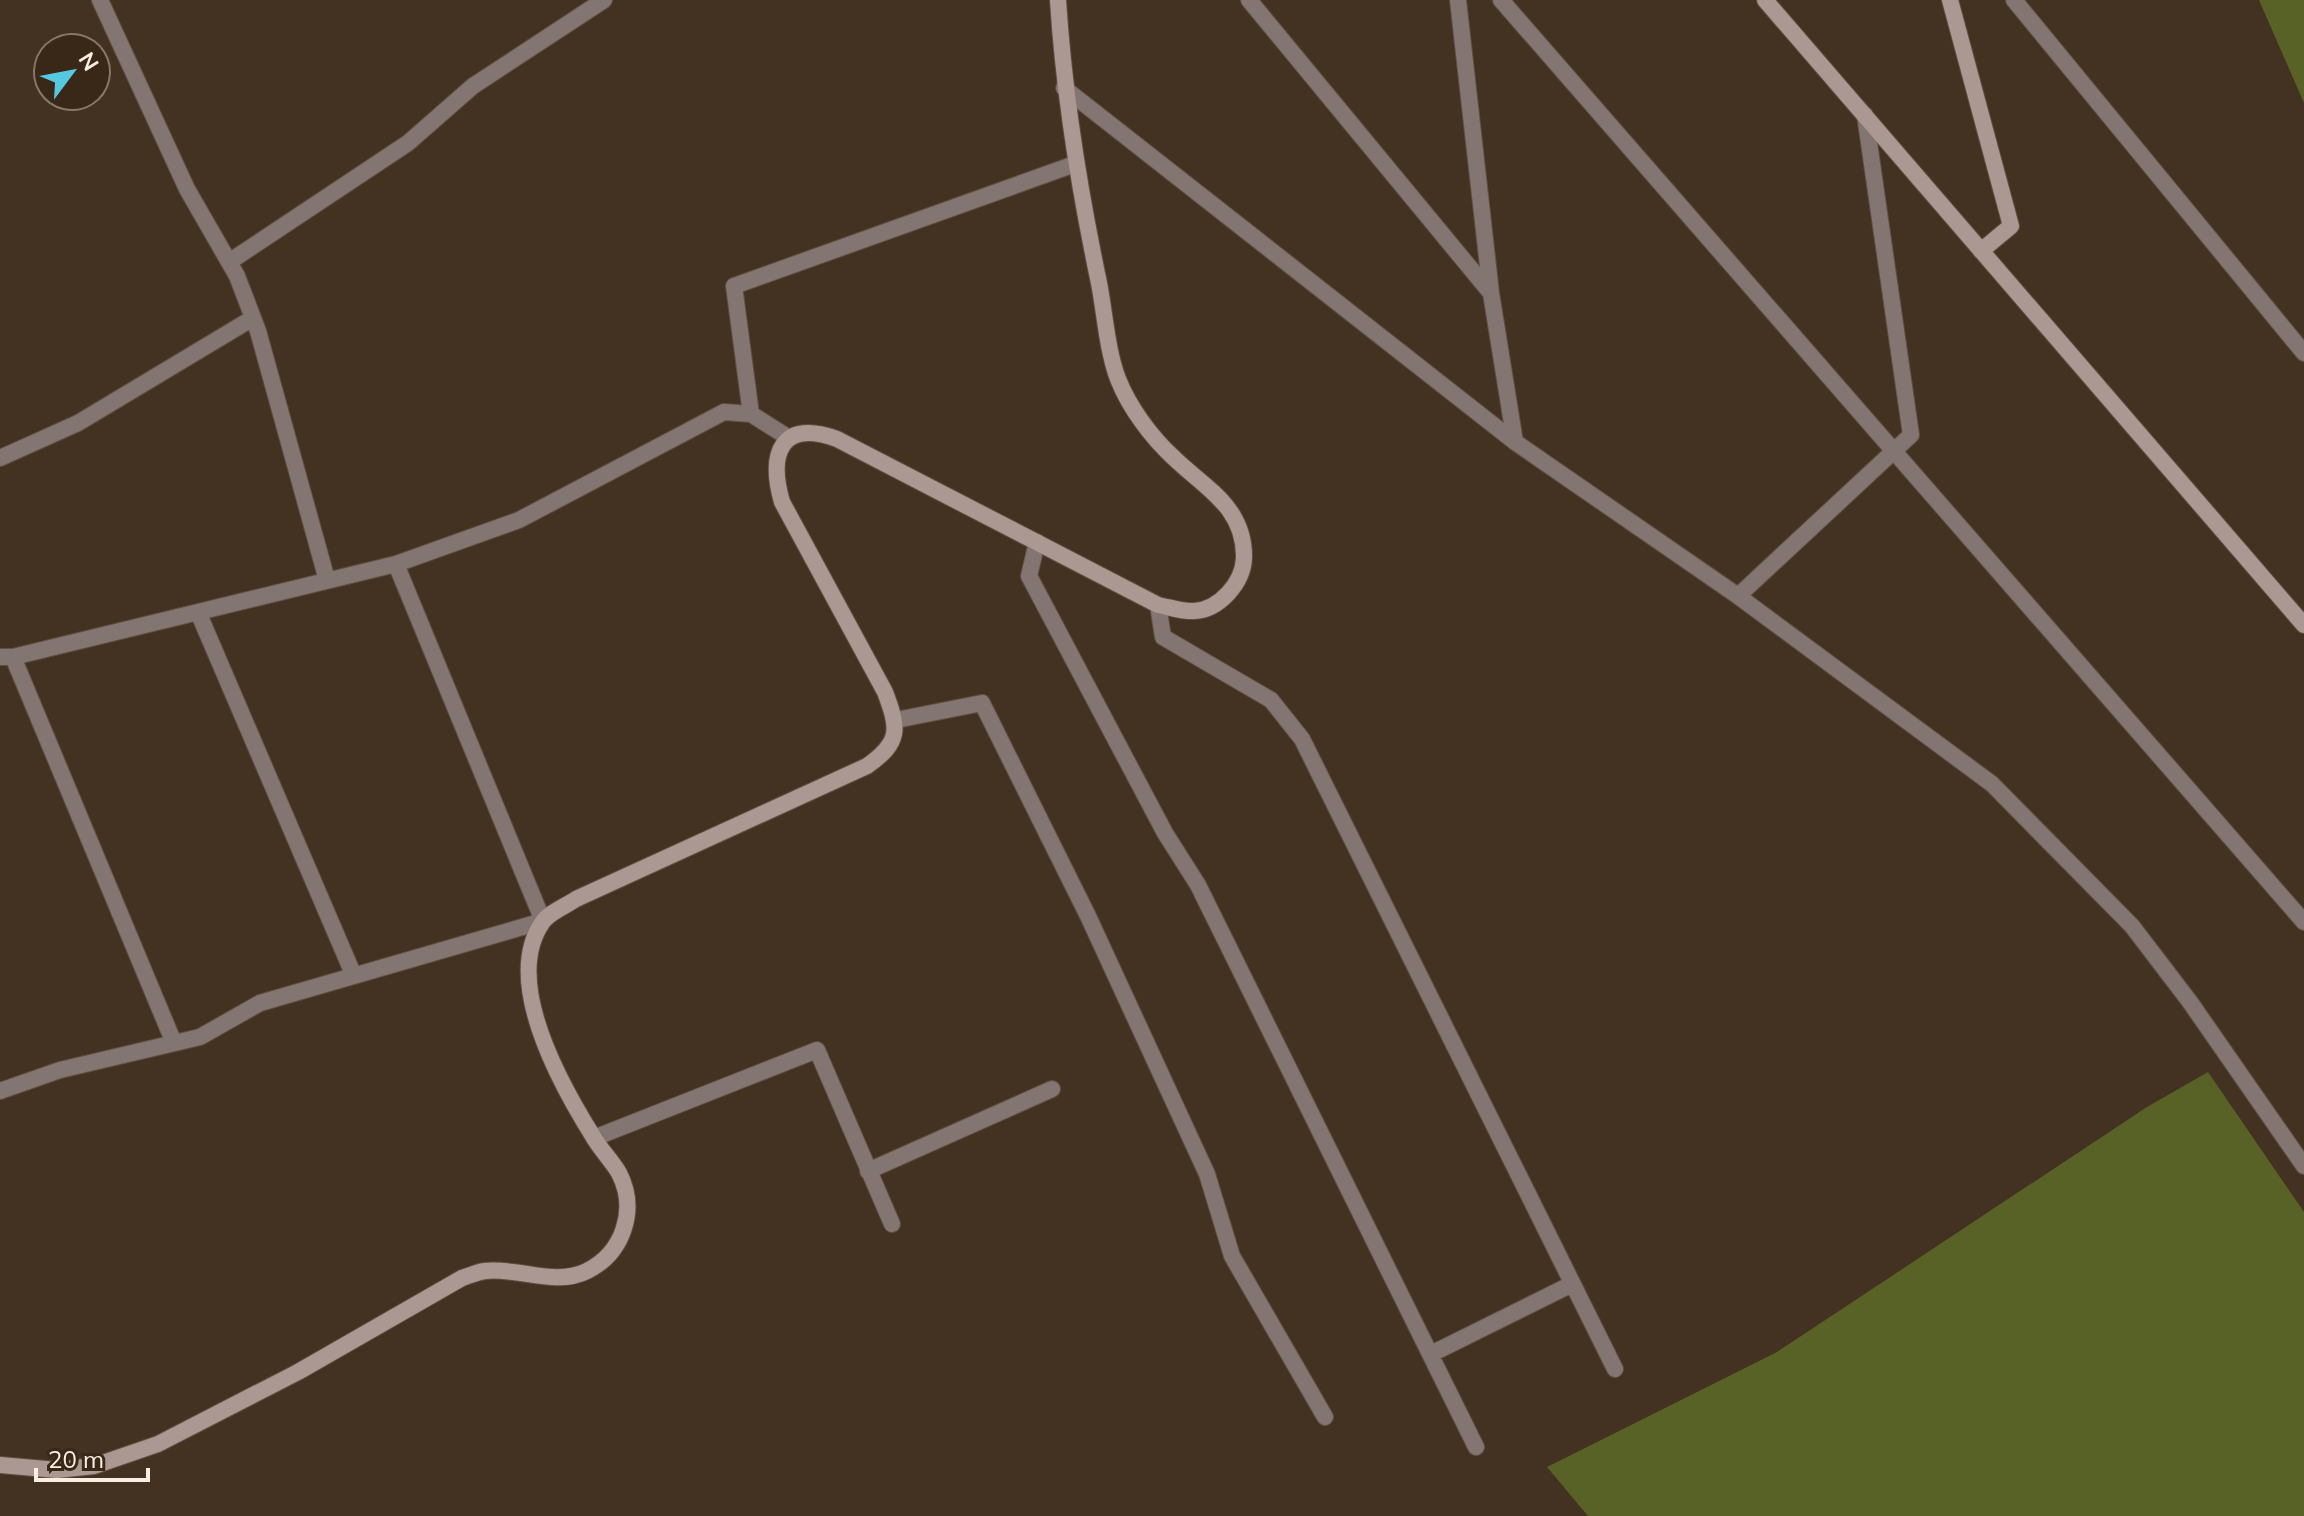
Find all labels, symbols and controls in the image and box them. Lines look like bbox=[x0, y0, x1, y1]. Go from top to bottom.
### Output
north arrow bbox=[32, 32, 112, 112]
text: N bbox=[73, 47, 105, 76]
scale bar bbox=[36, 1432, 148, 1482]
text: 20 m bbox=[48, 1444, 104, 1474]

